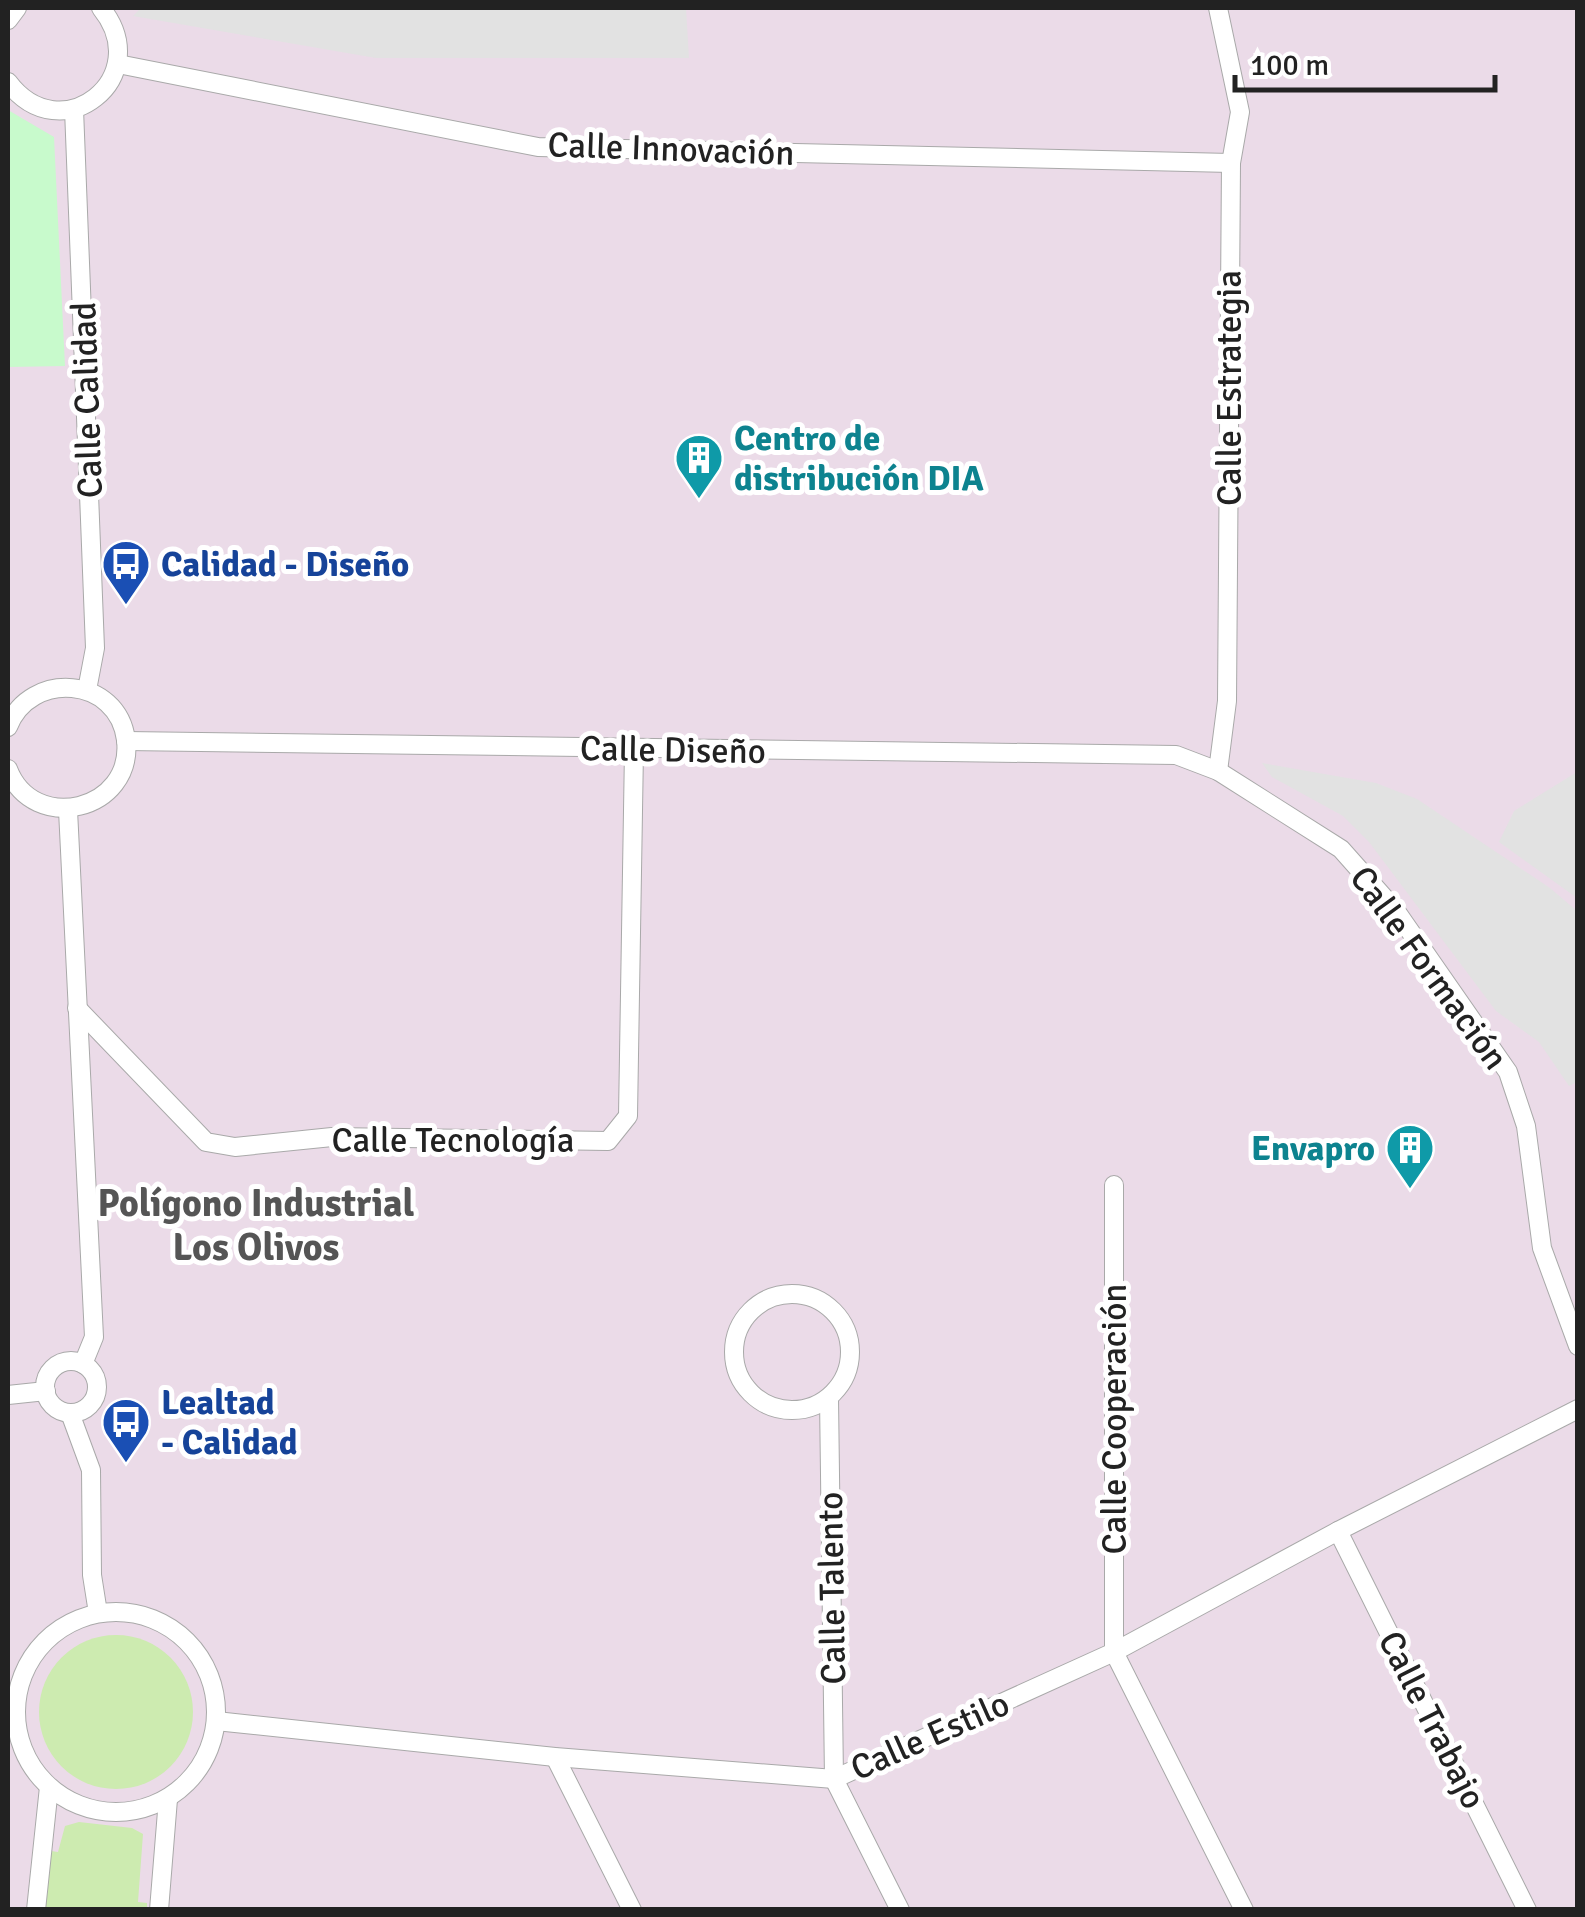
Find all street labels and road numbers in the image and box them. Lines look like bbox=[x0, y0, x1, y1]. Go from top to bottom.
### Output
street label: Calle Innovación bbox=[547, 123, 795, 175]
street label: Calle Estrategia bbox=[1208, 270, 1251, 506]
street label: Calle Calidad bbox=[62, 301, 112, 499]
street label: Calle Diseño bbox=[580, 727, 766, 773]
street label: Calle Formación bbox=[1341, 858, 1517, 1078]
street label: Calle Tecnología bbox=[331, 1119, 575, 1162]
street label: Calle Cooperación bbox=[1093, 1284, 1136, 1554]
street label: Calle Talento bbox=[809, 1491, 855, 1685]
street label: Calle Trabajo bbox=[1369, 1624, 1495, 1816]
street label: Calle Estilo bbox=[844, 1682, 1016, 1790]

